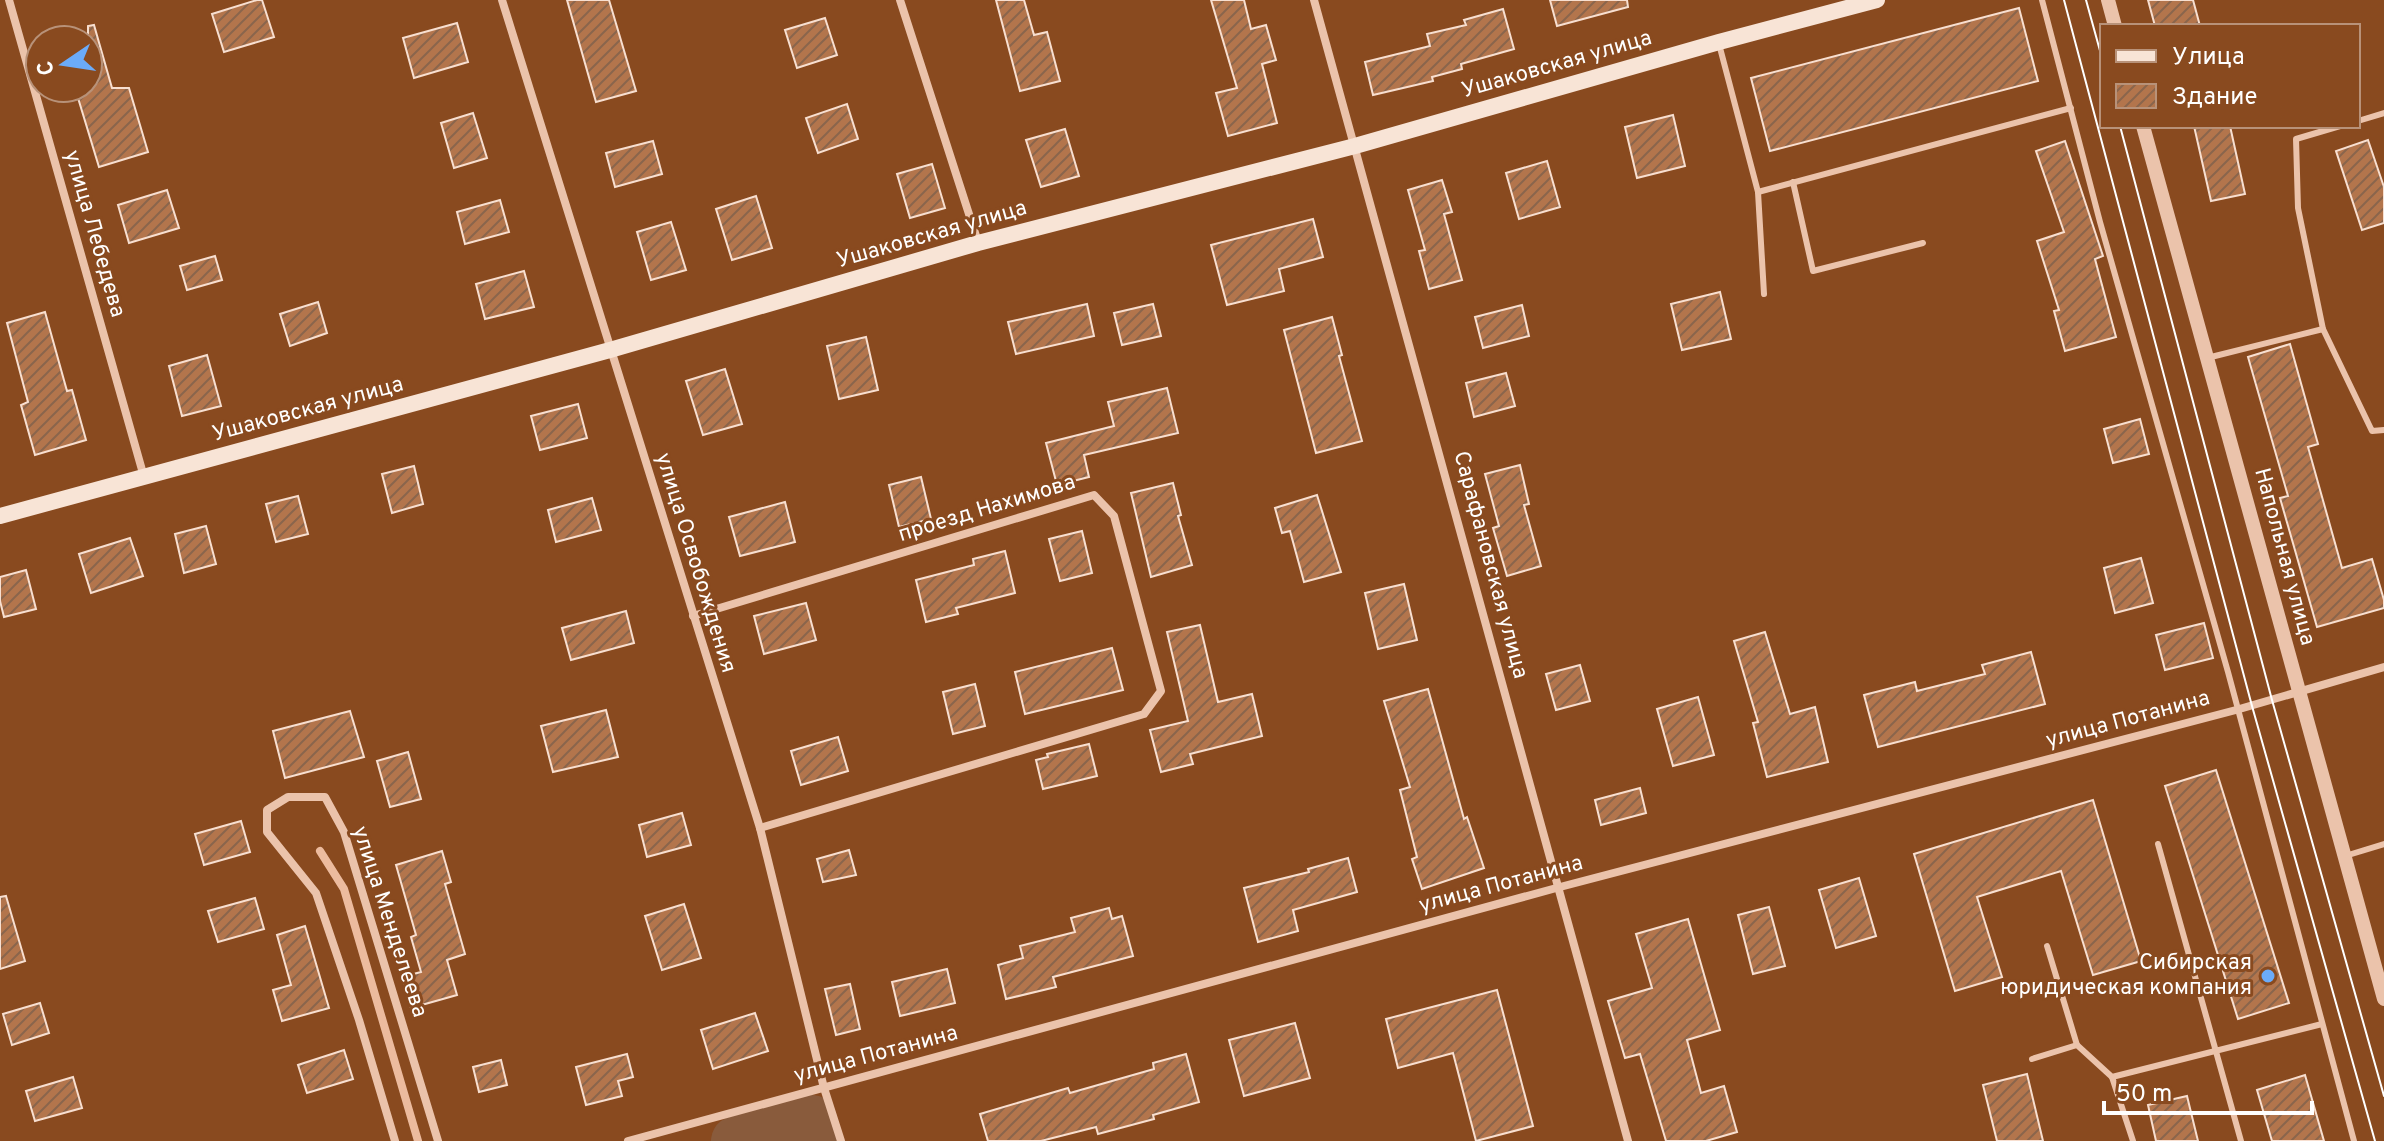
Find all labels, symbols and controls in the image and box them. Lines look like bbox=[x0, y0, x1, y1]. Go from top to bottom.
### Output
north arrow bbox=[24, 24, 104, 104]
legend bbox=[2100, 24, 2360, 128]
street label: Ушаковская улица bbox=[1459, 25, 1655, 105]
text: Улица bbox=[2172, 43, 2245, 73]
text: С bbox=[32, 58, 62, 78]
text: Здание bbox=[2172, 83, 2258, 113]
street label: улица Лебедева bbox=[57, 147, 131, 321]
street label: Ушаковская улица bbox=[834, 195, 1030, 275]
street label: Ушаковская улица bbox=[210, 372, 406, 448]
street label: Сарафановская улица bbox=[1447, 448, 1533, 682]
street label: улица Освобождения bbox=[649, 450, 741, 676]
street label: Напольная улица bbox=[2247, 465, 2321, 649]
street label: проезд Нахимова bbox=[895, 469, 1079, 549]
street label: улица Потанина bbox=[2043, 685, 2213, 755]
street label: улица Менделеева bbox=[345, 823, 433, 1021]
street label: улица Потанина bbox=[1416, 850, 1586, 920]
place label: Сибирская юридическая компания bbox=[2000, 950, 2252, 1002]
marker: Сибирская юридическая компания bbox=[2259, 967, 2277, 985]
street label: улица Потанина bbox=[791, 1020, 961, 1090]
scale bar bbox=[2104, 1065, 2312, 1115]
text: 50 m bbox=[2116, 1080, 2172, 1110]

